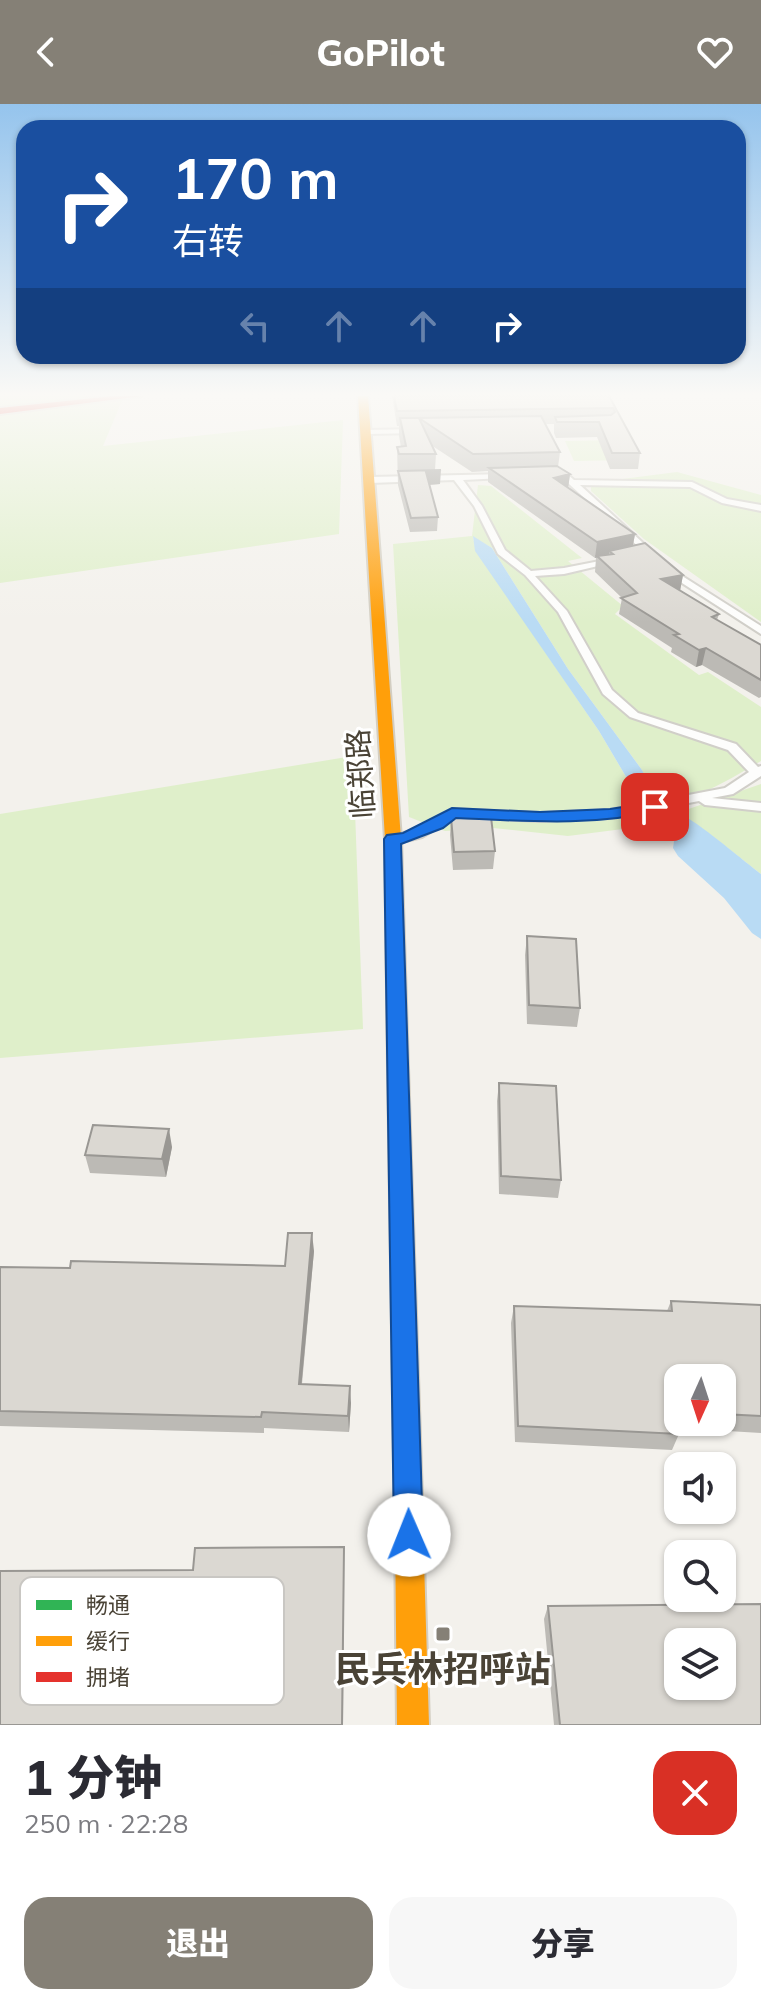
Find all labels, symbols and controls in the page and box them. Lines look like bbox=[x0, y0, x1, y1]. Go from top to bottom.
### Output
icon: back bbox=[24, 30, 68, 74]
text: GoPilot bbox=[316, 30, 445, 75]
icon: heart bbox=[693, 30, 737, 74]
text: 170 m bbox=[172, 143, 339, 213]
icon: right bbox=[40, 152, 144, 256]
text: 右转 bbox=[172, 218, 244, 263]
icon: left bbox=[233, 304, 277, 348]
icon: ahead bbox=[317, 304, 361, 348]
icon: ahead bbox=[401, 304, 445, 348]
icon: right bbox=[485, 304, 529, 348]
street label: 临郑路 bbox=[338, 728, 382, 820]
pin bbox=[621, 773, 689, 841]
icon: arrive bbox=[633, 785, 677, 829]
north arrow bbox=[664, 1364, 736, 1436]
map controls bbox=[664, 1364, 736, 1700]
button: sound bbox=[664, 1452, 736, 1524]
position arrow bbox=[367, 1493, 451, 1577]
button: search bbox=[664, 1540, 736, 1612]
legend bbox=[20, 1577, 284, 1705]
text: 畅通 bbox=[86, 1591, 130, 1619]
marker: 民兵林招呼站 bbox=[434, 1625, 452, 1643]
text: 缓行 bbox=[86, 1627, 130, 1655]
button: layers bbox=[664, 1628, 736, 1700]
place label: 民兵林招呼站 bbox=[335, 1646, 551, 1691]
text: 拥堵 bbox=[86, 1663, 130, 1691]
text: 1 分钟 bbox=[24, 1747, 162, 1807]
button: close bbox=[653, 1751, 737, 1835]
text: 250 m · 22:28 bbox=[24, 1807, 188, 1840]
button: 退出 bbox=[24, 1897, 373, 1989]
button: 分享 bbox=[389, 1897, 737, 1989]

